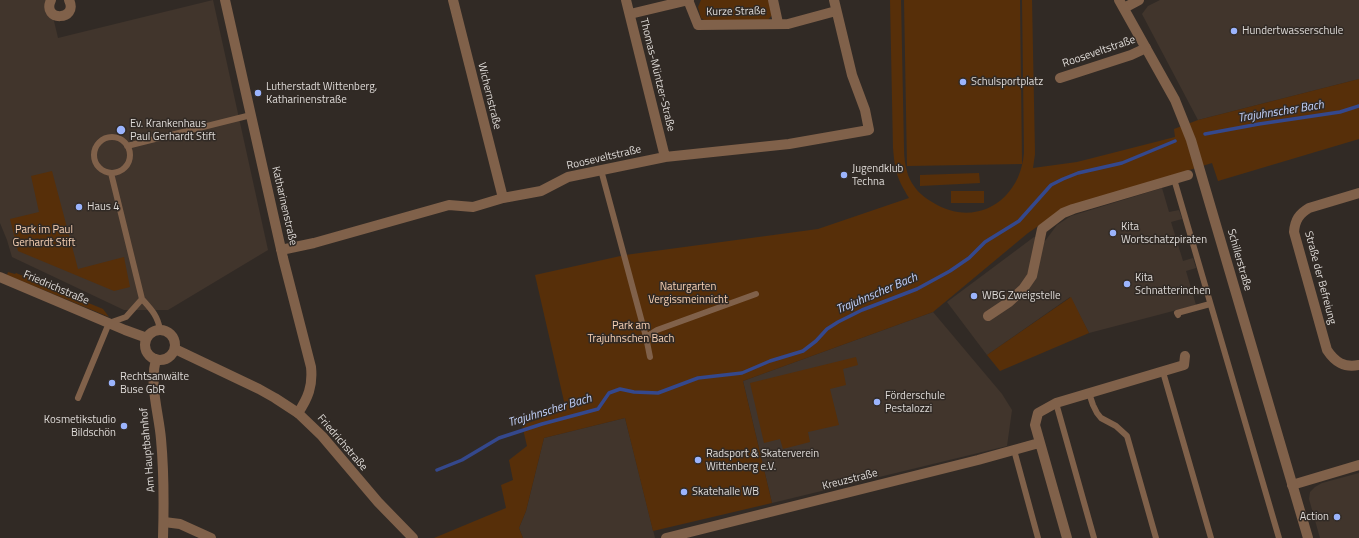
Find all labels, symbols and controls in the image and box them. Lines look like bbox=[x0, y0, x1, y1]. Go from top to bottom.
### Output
street label: Kurze Straße bbox=[706, 5, 766, 19]
street label: Thomas-Müntzer-Straße bbox=[637, 17, 677, 133]
place label: Hundertwasserschule bbox=[1242, 24, 1343, 38]
marker: Hundertwasserschule bbox=[1229, 26, 1239, 36]
street label: Rooseveltstraße bbox=[1061, 33, 1137, 71]
street label: Wichernstraße bbox=[474, 61, 504, 131]
place label: Schulsportplatz bbox=[971, 75, 1043, 89]
marker: Schulsportplatz bbox=[958, 77, 968, 87]
place label: Lutherstadt Wittenberg, Katharinenstraße bbox=[266, 80, 377, 106]
marker: Lutherstadt Wittenberg, Katharinenstraße bbox=[253, 88, 263, 98]
water label: Trajuhnscher Bach bbox=[1237, 98, 1325, 126]
place label: Ev. Krankenhaus Paul Gerhardt Stift bbox=[130, 117, 216, 143]
marker: Ev. Krankenhaus Paul Gerhardt Stift bbox=[115, 124, 127, 136]
street label: Rooseveltstraße bbox=[565, 143, 643, 173]
place label: Jugendklub Techna bbox=[852, 162, 903, 188]
street label: Katharinenstraße bbox=[268, 165, 300, 247]
marker: Jugendklub Techna bbox=[839, 170, 849, 180]
place label: Haus 4 bbox=[87, 200, 119, 214]
marker: Haus 4 bbox=[74, 202, 84, 212]
place label: Kita Wortschatzpiraten bbox=[1121, 220, 1207, 246]
park label: Park im Paul Gerhardt Stift bbox=[13, 223, 75, 249]
marker: Kita Wortschatzpiraten bbox=[1108, 228, 1118, 238]
street label: Schillerstraße bbox=[1224, 228, 1254, 292]
street label: Straße der Befreiung bbox=[1301, 230, 1339, 326]
street label: Friedrichstraße bbox=[21, 268, 91, 308]
water label: Trajuhnscher Bach bbox=[834, 270, 920, 318]
place label: Kita Schnatterinchen bbox=[1135, 271, 1211, 297]
marker: Kita Schnatterinchen bbox=[1122, 279, 1132, 289]
park label: Naturgarten Vergissmeinnicht bbox=[648, 280, 728, 306]
place label: WBG Zweigstelle bbox=[982, 289, 1061, 303]
marker: WBG Zweigstelle bbox=[969, 291, 979, 301]
park label: Park am Trajuhnschen Bach bbox=[588, 319, 674, 345]
place label: Rechtsanwälte Buse GbR bbox=[120, 370, 189, 396]
marker: Rechtsanwälte Buse GbR bbox=[107, 378, 117, 388]
place label: Förderschule Pestalozzi bbox=[885, 389, 945, 415]
water label: Trajuhnscher Bach bbox=[506, 391, 594, 431]
marker: Förderschule Pestalozzi bbox=[872, 397, 882, 407]
street label: Am Hauptbahnhof bbox=[138, 407, 158, 493]
street label: Friedrichstraße bbox=[314, 412, 370, 474]
place label: Kosmetikstudio Bildschön bbox=[44, 413, 116, 439]
marker: Kosmetikstudio Bildschön bbox=[119, 421, 129, 431]
place label: Radsport & Skaterverein Wittenberg e.V. bbox=[706, 447, 819, 473]
marker: Radsport & Skaterverein Wittenberg e.V. bbox=[693, 455, 703, 465]
street label: Kreuzstraße bbox=[821, 467, 879, 493]
place label: Skatehalle WB bbox=[692, 485, 759, 499]
marker: Skatehalle WB bbox=[679, 487, 689, 497]
place label: Action bbox=[1300, 510, 1329, 524]
marker: Action bbox=[1332, 512, 1342, 522]

